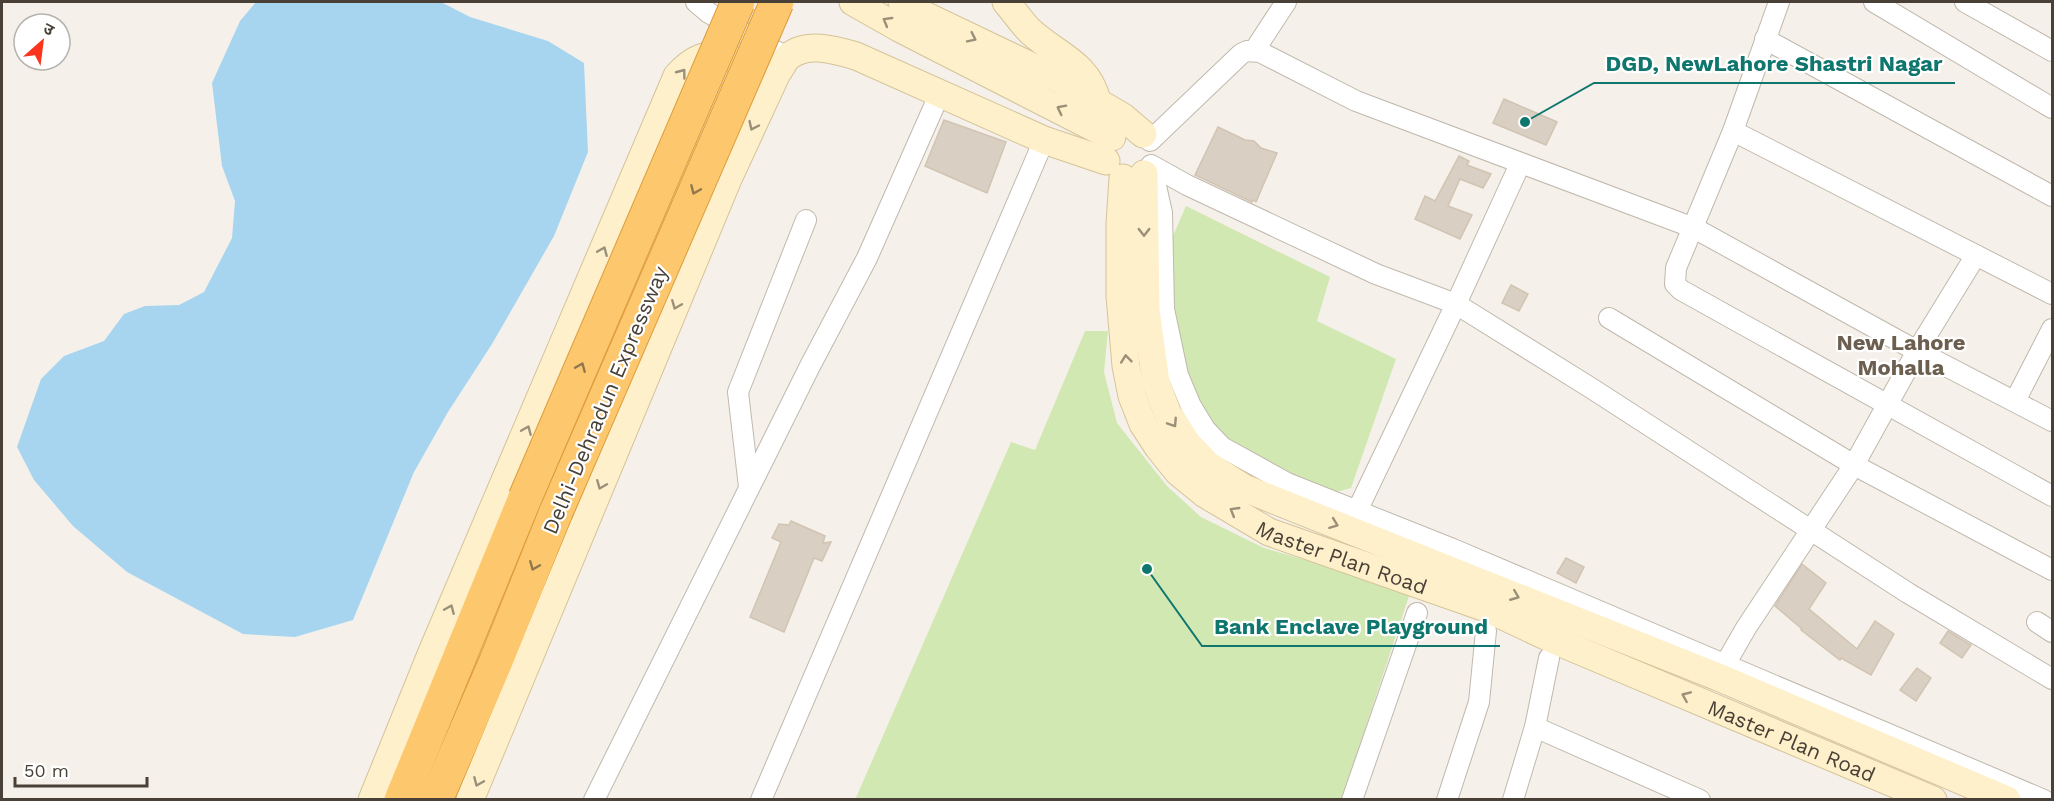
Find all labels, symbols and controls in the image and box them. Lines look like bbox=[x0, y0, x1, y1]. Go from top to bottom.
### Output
north arrow bbox=[12, 12, 72, 72]
one-way arrow bbox=[883, 17, 893, 28]
text: उ bbox=[40, 19, 58, 40]
one-way arrow bbox=[966, 30, 977, 42]
callout: DGD, NewLahore Shastri Nagar bbox=[1594, 43, 1955, 83]
text: DGD, NewLahore Shastri Nagar bbox=[1606, 51, 1943, 76]
one-way arrow bbox=[674, 68, 685, 79]
one-way arrow bbox=[1056, 105, 1067, 117]
one-way arrow bbox=[748, 119, 760, 130]
one-way arrow bbox=[690, 184, 702, 195]
one-way arrow bbox=[1138, 228, 1150, 237]
one-way arrow bbox=[596, 246, 608, 257]
street label: Delhi-Dehradun Expressway bbox=[537, 262, 673, 538]
one-way arrow bbox=[671, 299, 683, 310]
district label: New Lahore Mohalla bbox=[1836, 330, 1966, 380]
one-way arrow bbox=[1120, 355, 1133, 364]
one-way arrow bbox=[574, 363, 586, 374]
one-way arrow bbox=[1166, 416, 1177, 427]
one-way arrow bbox=[519, 425, 531, 436]
one-way arrow bbox=[596, 479, 608, 490]
one-way arrow bbox=[1230, 506, 1240, 518]
street label: Master Plan Road bbox=[1252, 515, 1431, 599]
one-way arrow bbox=[1329, 516, 1339, 529]
one-way arrow bbox=[529, 560, 542, 571]
one-way arrow bbox=[1509, 589, 1520, 601]
one-way arrow bbox=[443, 605, 455, 616]
callout: Bank Enclave Playground bbox=[1202, 606, 1500, 646]
text: Bank Enclave Playground bbox=[1214, 614, 1488, 639]
one-way arrow bbox=[1681, 691, 1692, 703]
street label: Master Plan Road bbox=[1704, 694, 1879, 787]
scale bar bbox=[15, 750, 147, 788]
text: 50 m bbox=[24, 760, 69, 781]
one-way arrow bbox=[473, 775, 485, 786]

